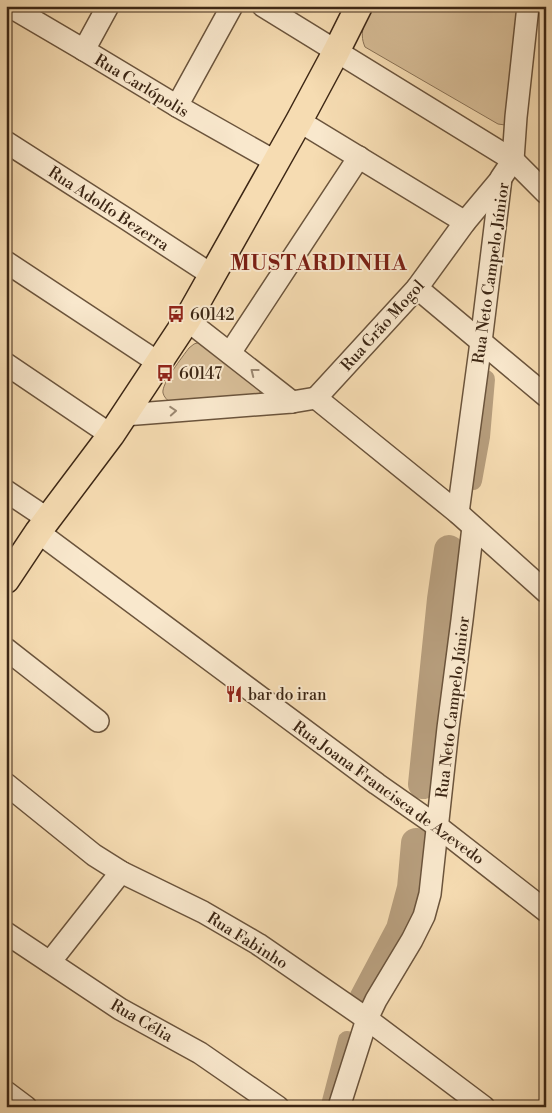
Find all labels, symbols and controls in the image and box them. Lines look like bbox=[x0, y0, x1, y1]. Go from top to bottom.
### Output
street label: Rua Carlópolis bbox=[91, 50, 192, 122]
street label: Rua Adolfo Bezerra bbox=[44, 162, 173, 256]
street label: Rua Neto Campelo Júnior bbox=[468, 181, 514, 365]
district label: MUSTARDINHA bbox=[230, 251, 408, 277]
street label: Rua Grão Mogol bbox=[337, 276, 429, 375]
bus stop icon: 60142 bbox=[166, 304, 186, 324]
place label: 60142 bbox=[190, 305, 235, 325]
bus stop icon: 60147 bbox=[155, 363, 175, 383]
place label: 60147 bbox=[179, 364, 222, 384]
one-way arrow bbox=[250, 369, 259, 378]
one-way arrow bbox=[169, 406, 177, 417]
street label: Rua Neto Campelo Júnior bbox=[432, 615, 474, 799]
restaurant icon: bar do iran bbox=[224, 684, 244, 704]
place label: bar do iran bbox=[248, 685, 327, 705]
street label: Rua Joana Francisca de Azevedo bbox=[289, 717, 488, 869]
street label: Rua Fabinho bbox=[203, 908, 292, 974]
street label: Rua Célia bbox=[107, 995, 177, 1047]

